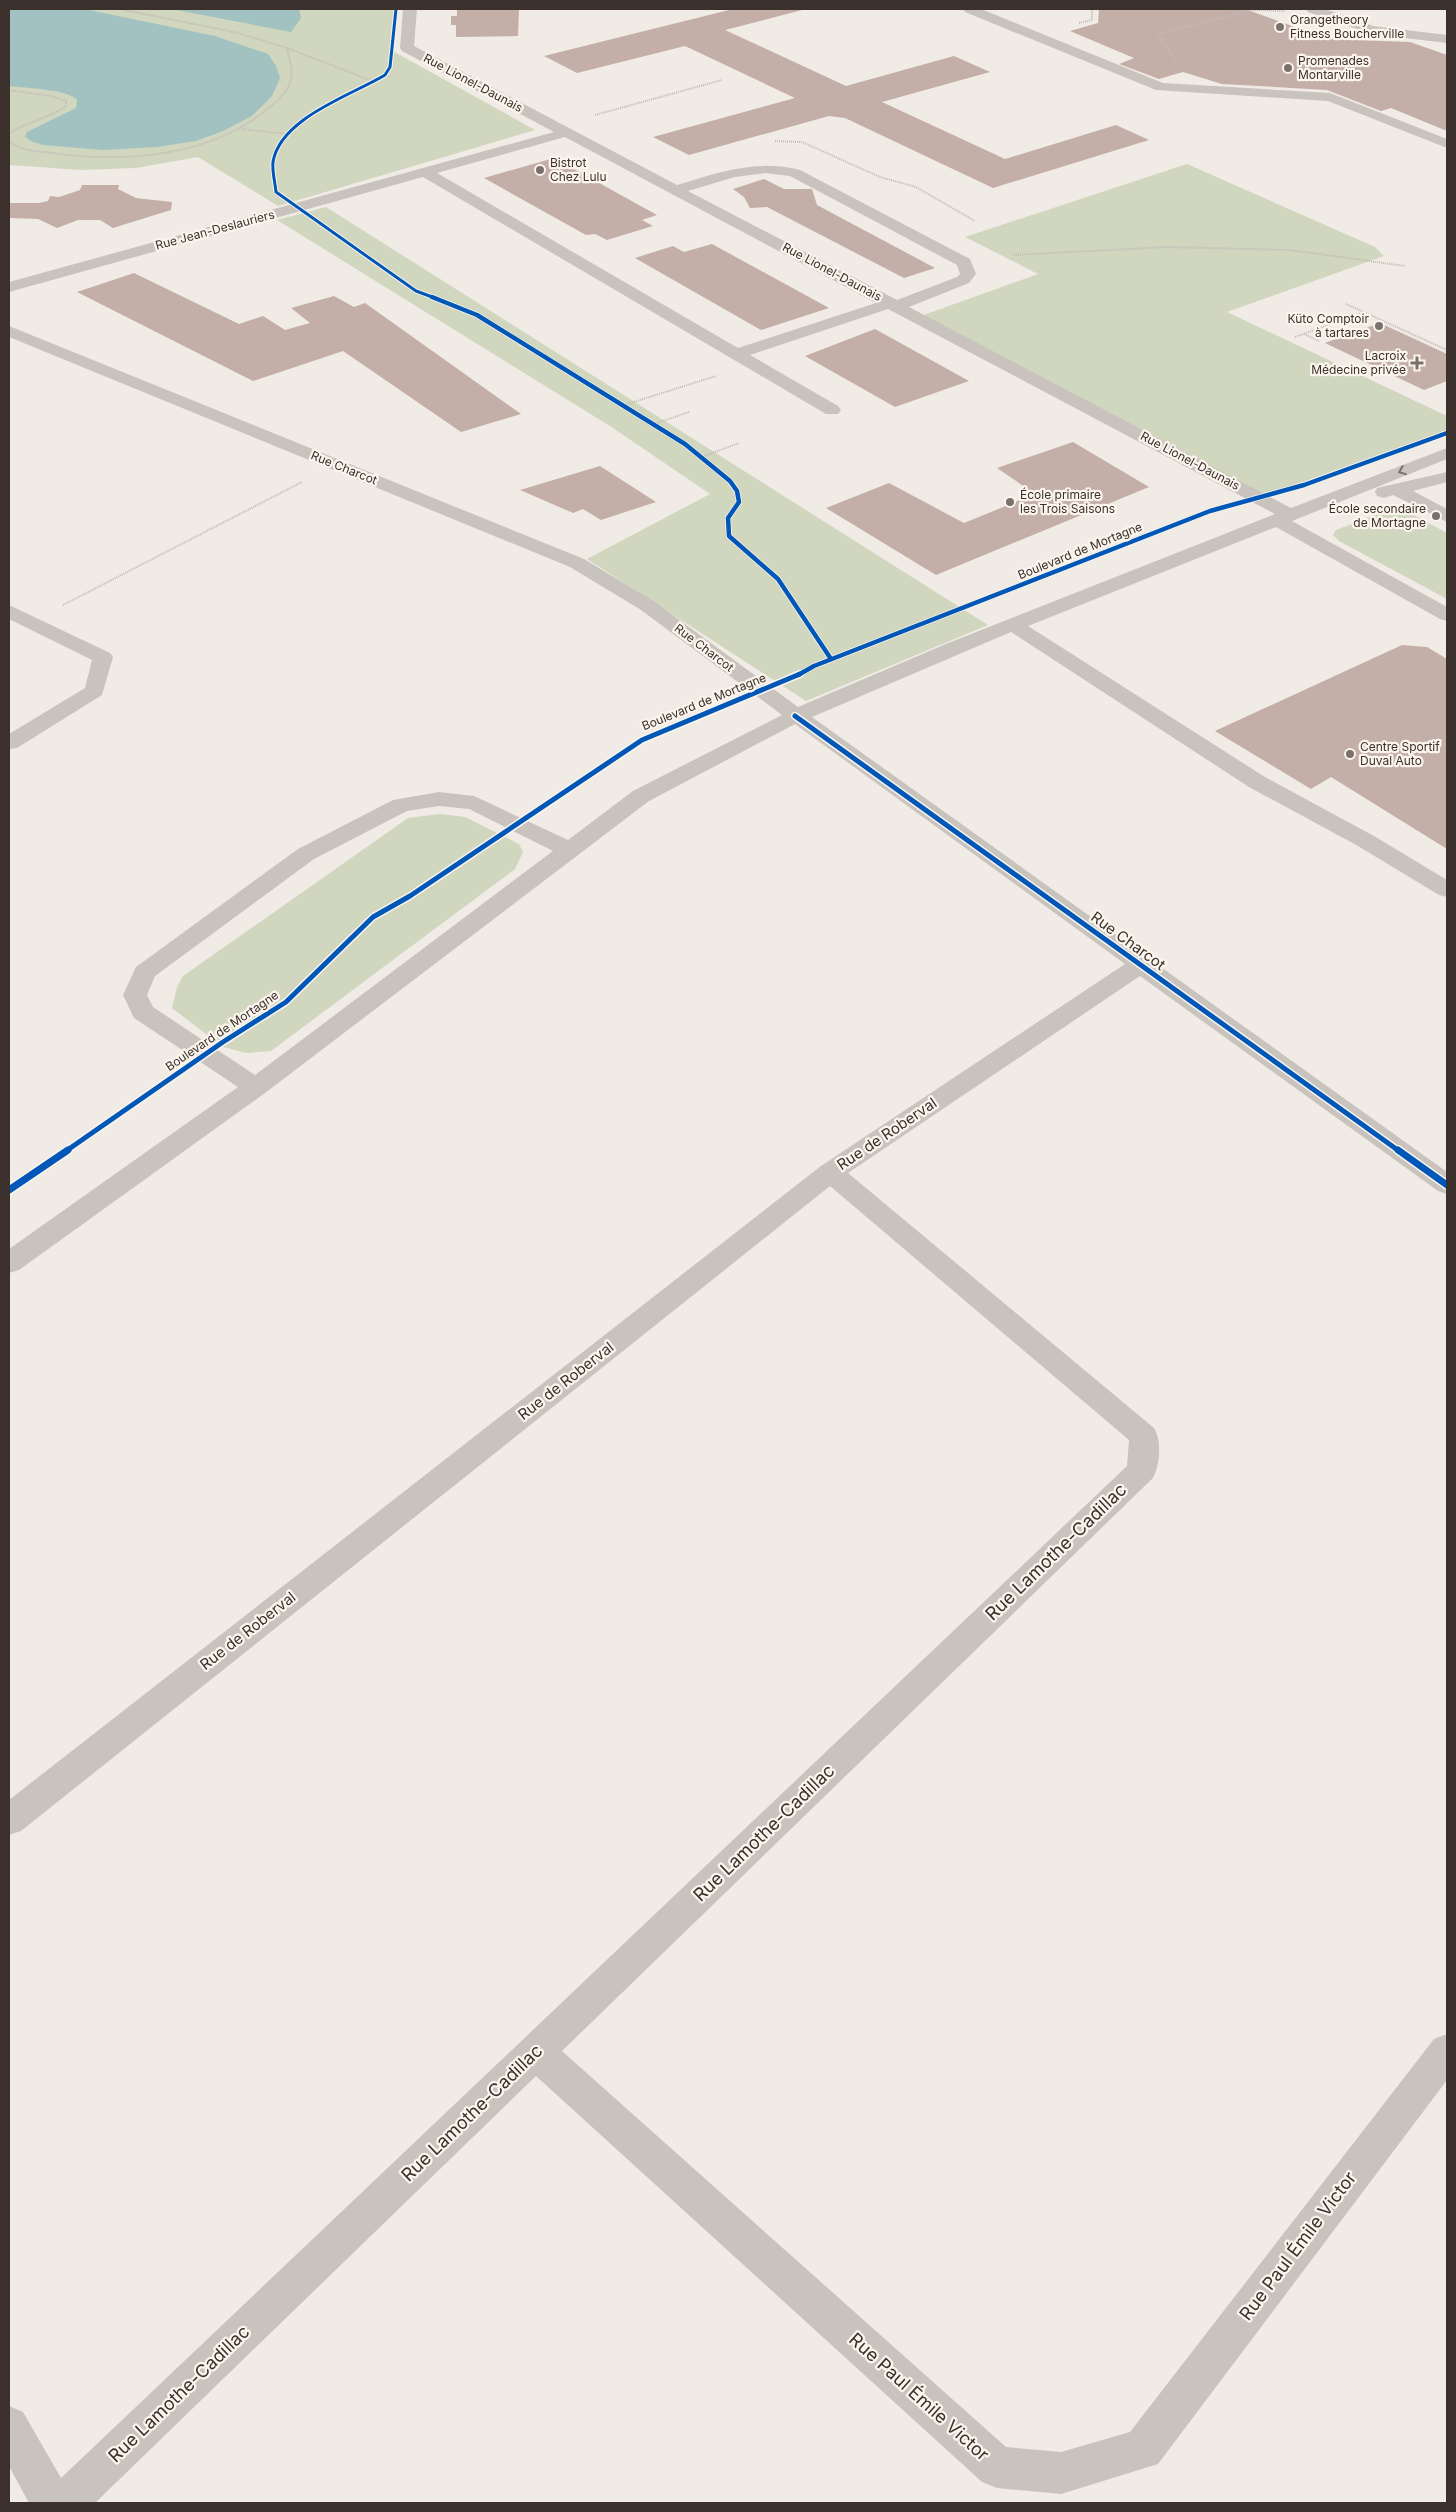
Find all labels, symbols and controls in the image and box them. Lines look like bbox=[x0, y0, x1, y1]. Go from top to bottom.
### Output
place label: Orangetheory Fitness Boucherville bbox=[1290, 12, 1404, 41]
marker: Orangetheory Fitness Boucherville bbox=[1274, 21, 1286, 33]
street label: Rue Lionel-Daunais bbox=[421, 50, 525, 115]
place label: Promenades Montarville bbox=[1298, 53, 1369, 82]
marker: Promenades Montarville bbox=[1282, 62, 1294, 74]
place label: Bistrot Chez Lulu bbox=[550, 155, 607, 184]
marker: Bistrot Chez Lulu bbox=[534, 164, 546, 176]
street label: Rue Jean-Deslauriers bbox=[154, 206, 276, 253]
street label: Rue Lionel-Daunais bbox=[780, 239, 884, 304]
place label: Küto Comptoir à tartares bbox=[1288, 311, 1369, 340]
marker: Küto Comptoir à tartares bbox=[1373, 320, 1385, 332]
place label: Lacroix Médecine privée bbox=[1311, 348, 1406, 377]
marker: Lacroix Médecine privée bbox=[1410, 356, 1424, 370]
street label: Rue Lionel-Daunais bbox=[1138, 428, 1242, 493]
street label: Rue Charcot bbox=[309, 447, 380, 488]
one-way arrow bbox=[1398, 465, 1407, 475]
place label: École primaire les Trois Saisons bbox=[1020, 487, 1115, 516]
marker: École primaire les Trois Saisons bbox=[1004, 496, 1016, 508]
place label: École secondaire de Mortagne bbox=[1329, 501, 1426, 530]
marker: École secondaire de Mortagne bbox=[1430, 510, 1442, 522]
street label: Boulevard de Mortagne bbox=[1015, 519, 1144, 582]
street label: Rue Charcot bbox=[672, 621, 737, 675]
street label: Boulevard de Mortagne bbox=[639, 670, 768, 733]
place label: Centre Sportif Duval Auto bbox=[1360, 739, 1440, 768]
marker: Centre Sportif Duval Auto bbox=[1344, 748, 1356, 760]
street label: Rue Charcot bbox=[1087, 907, 1169, 974]
street label: Boulevard de Mortagne bbox=[162, 987, 281, 1074]
street label: Rue de Roberval bbox=[833, 1093, 940, 1174]
street label: Rue de Roberval bbox=[514, 1337, 617, 1424]
street label: Rue Lamothe-Cadillac bbox=[981, 1479, 1130, 1624]
street label: Rue de Roberval bbox=[196, 1587, 299, 1674]
street label: Rue Lamothe-Cadillac bbox=[689, 1760, 838, 1905]
street label: Rue Lamothe-Cadillac bbox=[397, 2040, 546, 2185]
street label: Rue Paul Émile Victor bbox=[1234, 2166, 1360, 2324]
street label: Rue Lamothe-Cadillac bbox=[104, 2321, 253, 2466]
street label: Rue Paul Émile Victor bbox=[845, 2328, 994, 2465]

